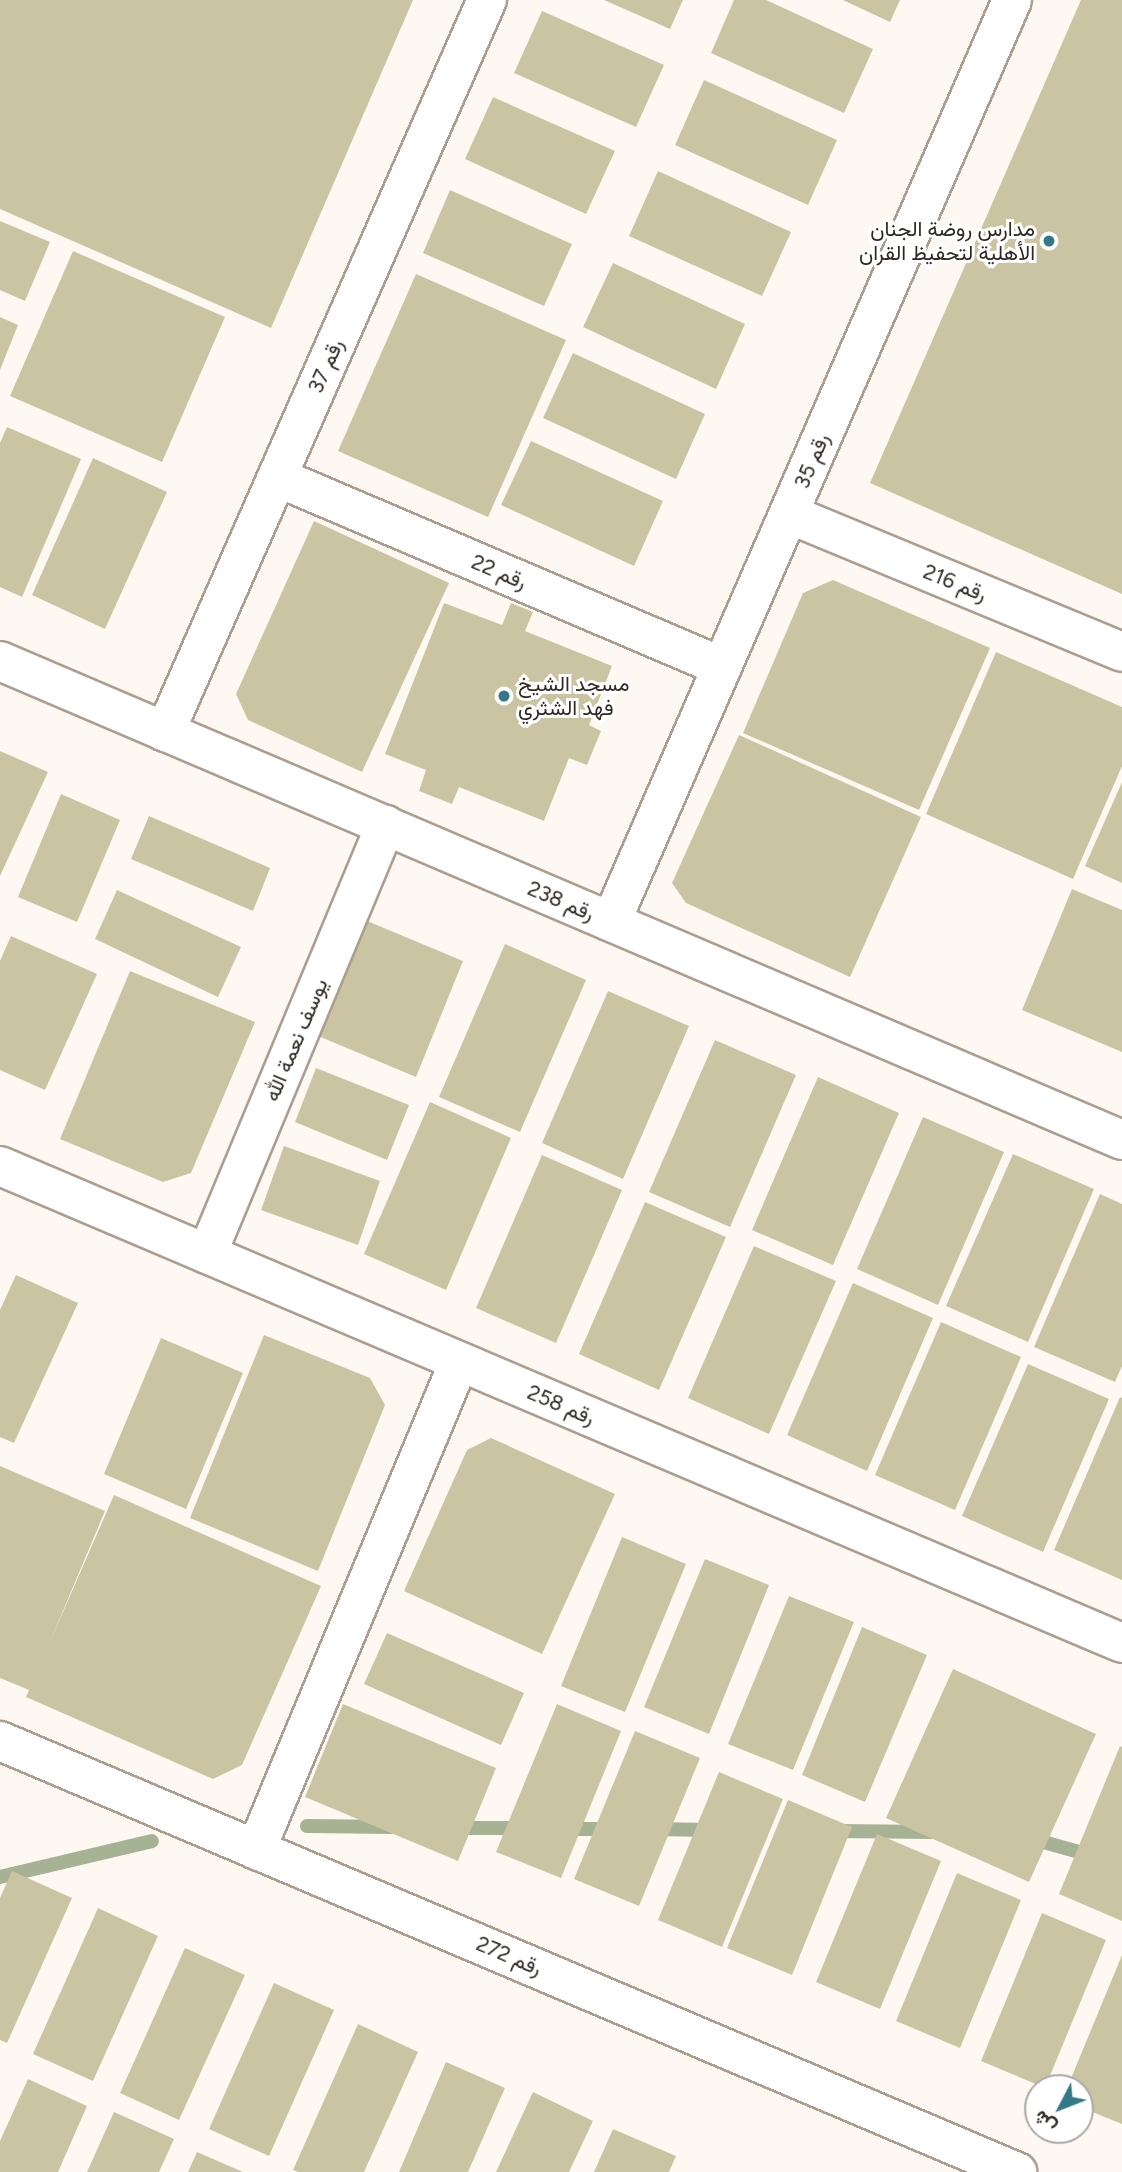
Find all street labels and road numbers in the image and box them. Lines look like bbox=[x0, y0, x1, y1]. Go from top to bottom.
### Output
street label: رقم 37 bbox=[303, 335, 349, 397]
street label: رقم 35 bbox=[789, 430, 835, 492]
street label: رقم 22 bbox=[468, 549, 530, 595]
street label: رقم 216 bbox=[920, 559, 990, 607]
street label: رقم 238 bbox=[524, 876, 598, 926]
street label: يوسف نعمة الله bbox=[259, 975, 333, 1105]
street label: رقم 258 bbox=[524, 1380, 598, 1430]
street label: رقم 272 bbox=[473, 1931, 545, 1981]

